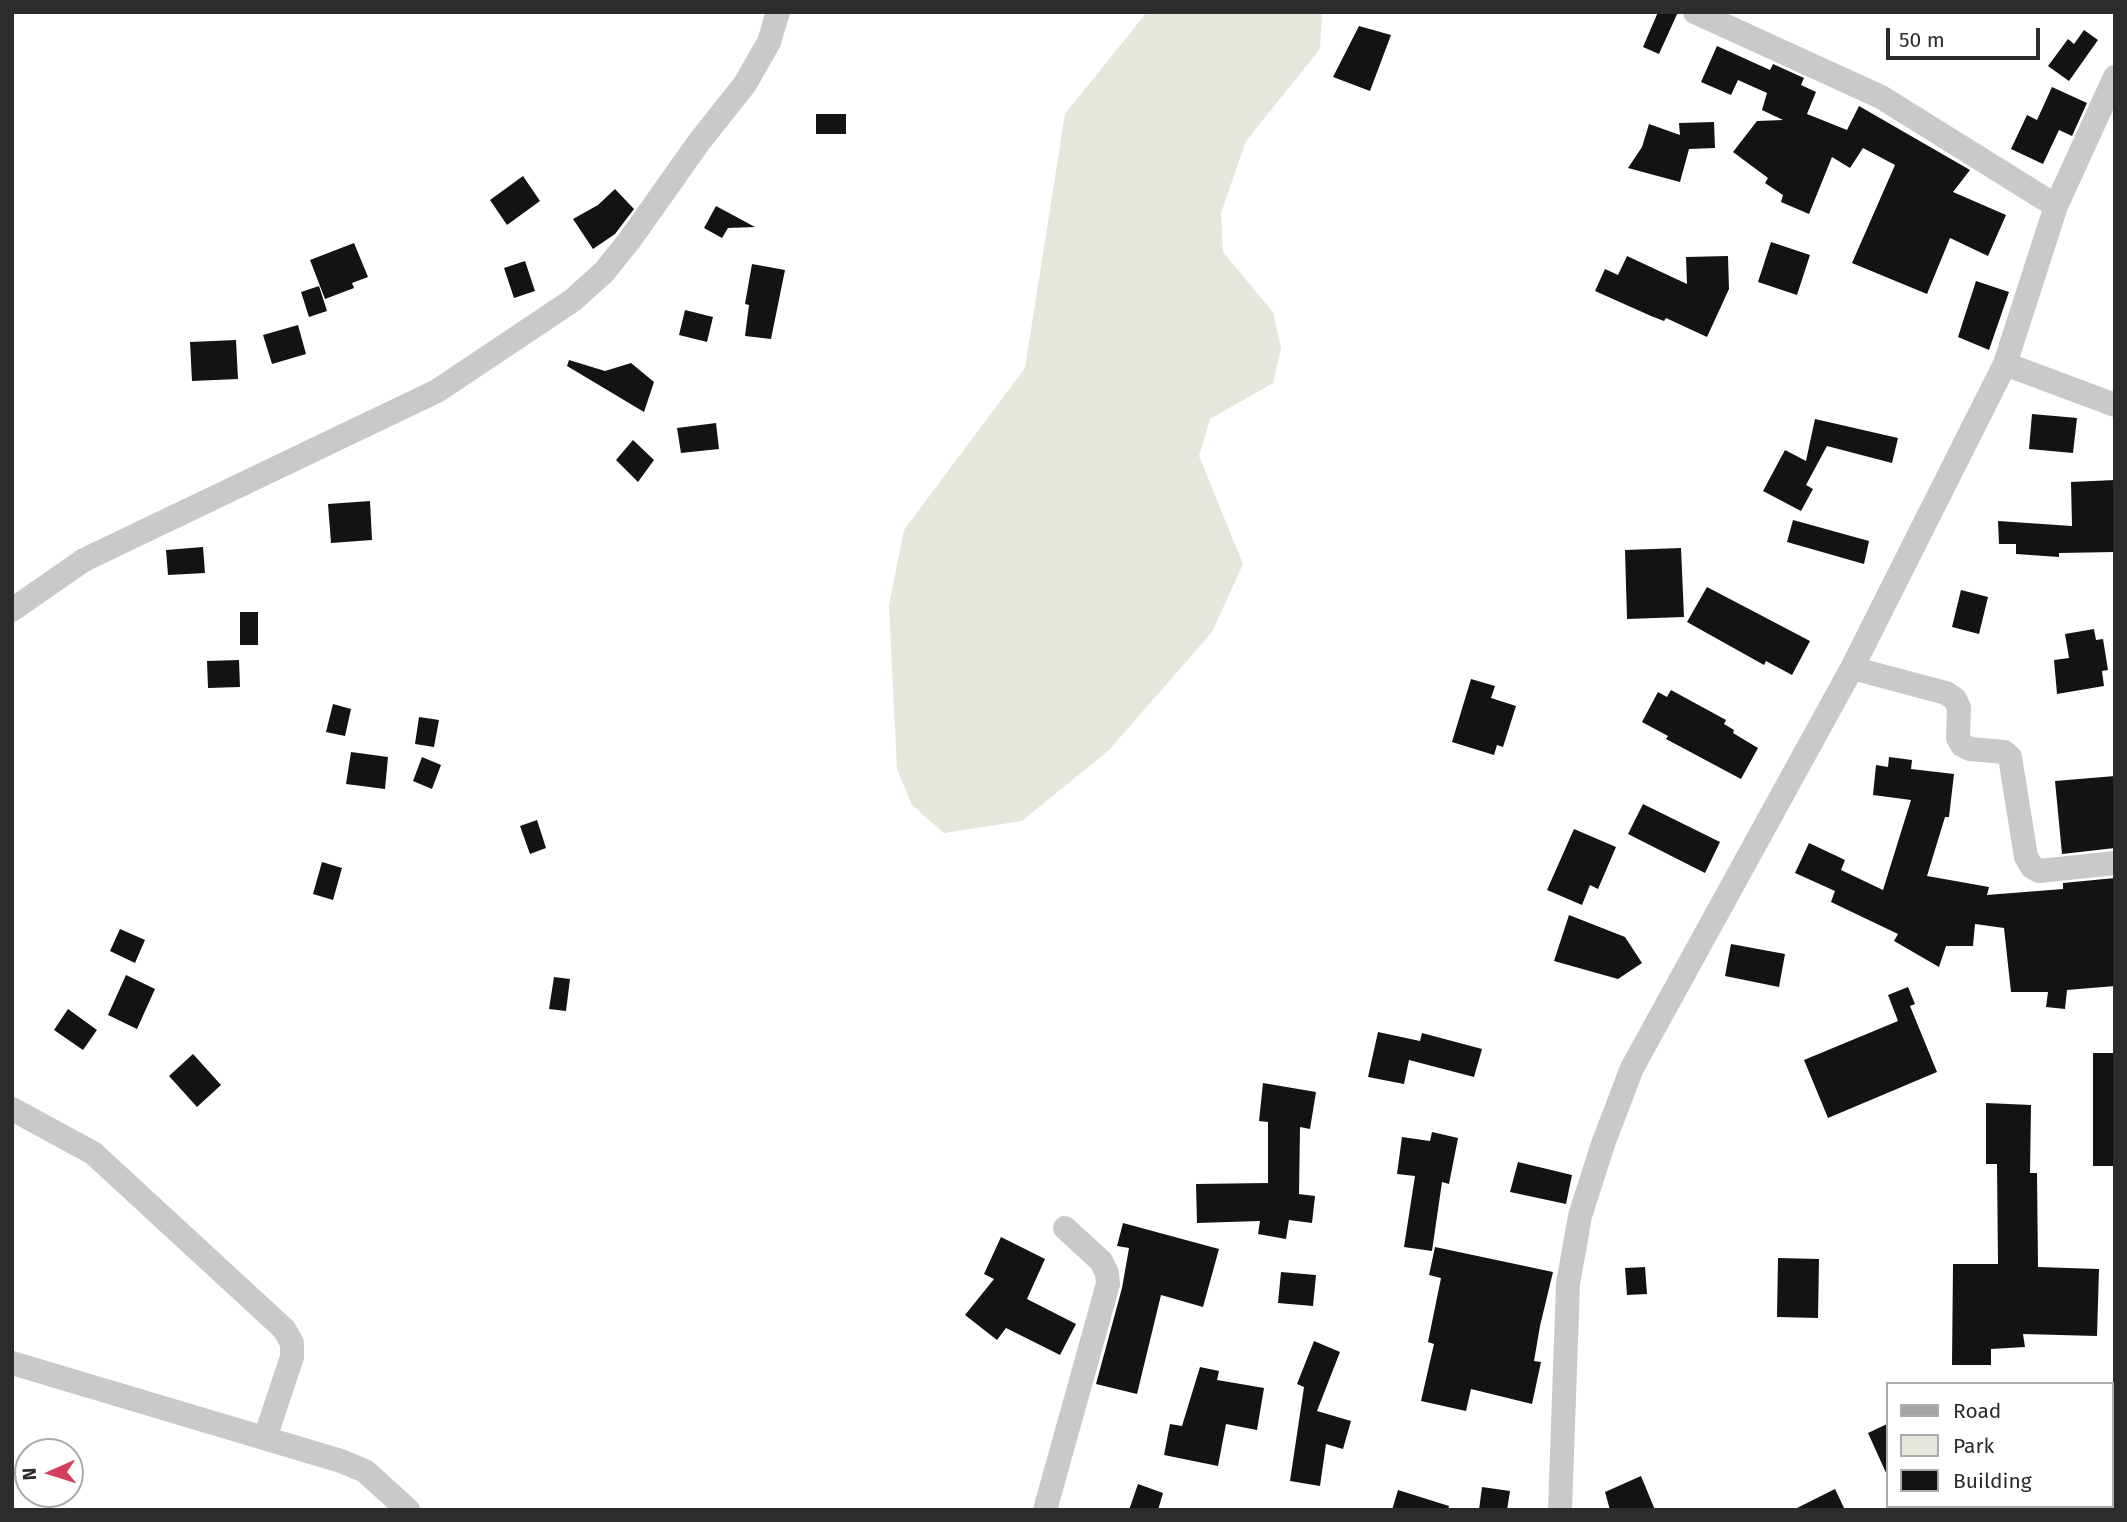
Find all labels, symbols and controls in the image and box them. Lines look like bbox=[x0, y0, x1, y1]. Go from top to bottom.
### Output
scale bar bbox=[1889, 14, 2043, 58]
text: 50 m bbox=[1899, 27, 1945, 53]
legend bbox=[1885, 1382, 2113, 1508]
text: Road bbox=[1953, 1398, 2001, 1424]
text: Park bbox=[1953, 1433, 1994, 1459]
north arrow bbox=[14, 1438, 84, 1508]
text: N bbox=[18, 1467, 41, 1481]
text: Building bbox=[1953, 1468, 2032, 1494]

